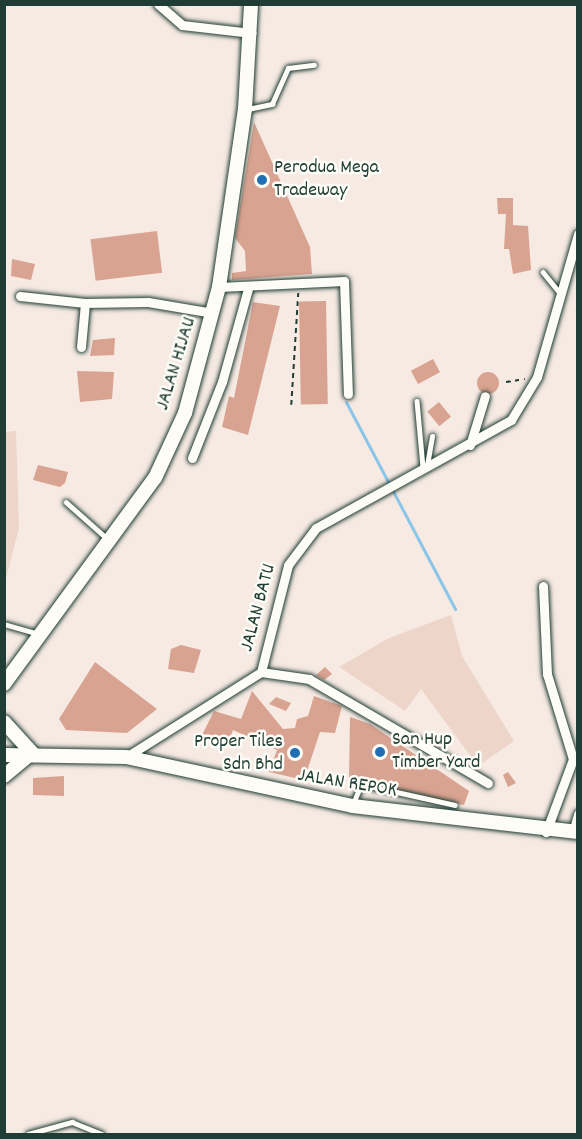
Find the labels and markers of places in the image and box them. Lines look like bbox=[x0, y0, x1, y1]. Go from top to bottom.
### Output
place label: Perodua Mega Tradeway bbox=[274, 156, 379, 203]
marker: Perodua Mega Tradeway bbox=[255, 173, 269, 187]
place label: San Hup Timber Yard bbox=[392, 728, 480, 775]
place label: Proper Tiles Sdn Bhd bbox=[194, 730, 283, 777]
marker: San Hup Timber Yard bbox=[373, 745, 387, 759]
marker: Proper Tiles Sdn Bhd bbox=[288, 746, 302, 760]

